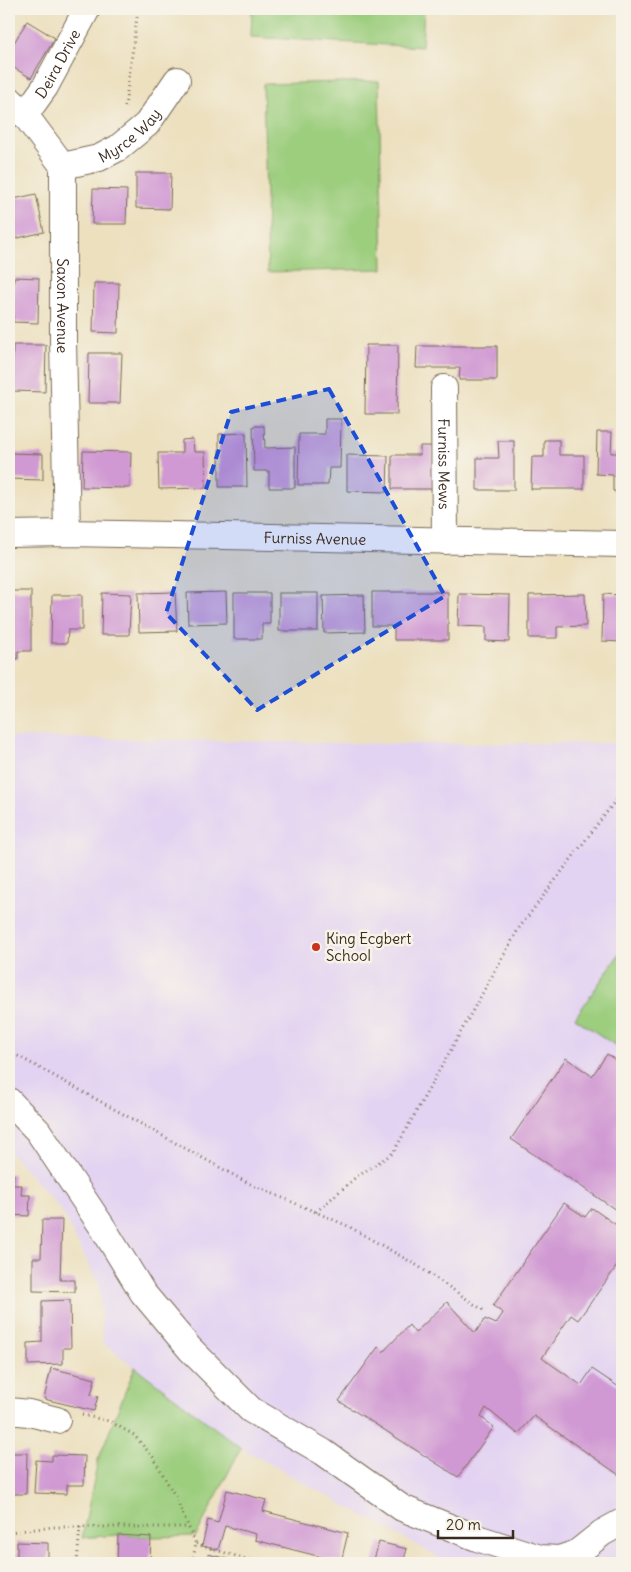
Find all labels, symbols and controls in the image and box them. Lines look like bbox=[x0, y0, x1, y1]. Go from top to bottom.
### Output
street label: Deira Drive bbox=[31, 26, 84, 102]
street label: Myrce Way bbox=[95, 105, 164, 166]
street label: Saxon Avenue bbox=[54, 258, 73, 353]
street label: Furniss Mews bbox=[435, 418, 454, 510]
street label: Furniss Avenue bbox=[264, 527, 366, 548]
place label: King Ecgbert School bbox=[326, 929, 411, 965]
marker: King Ecgbert School bbox=[310, 941, 322, 953]
scale bar bbox=[438, 1507, 514, 1539]
text: 20 m bbox=[446, 1515, 481, 1534]

